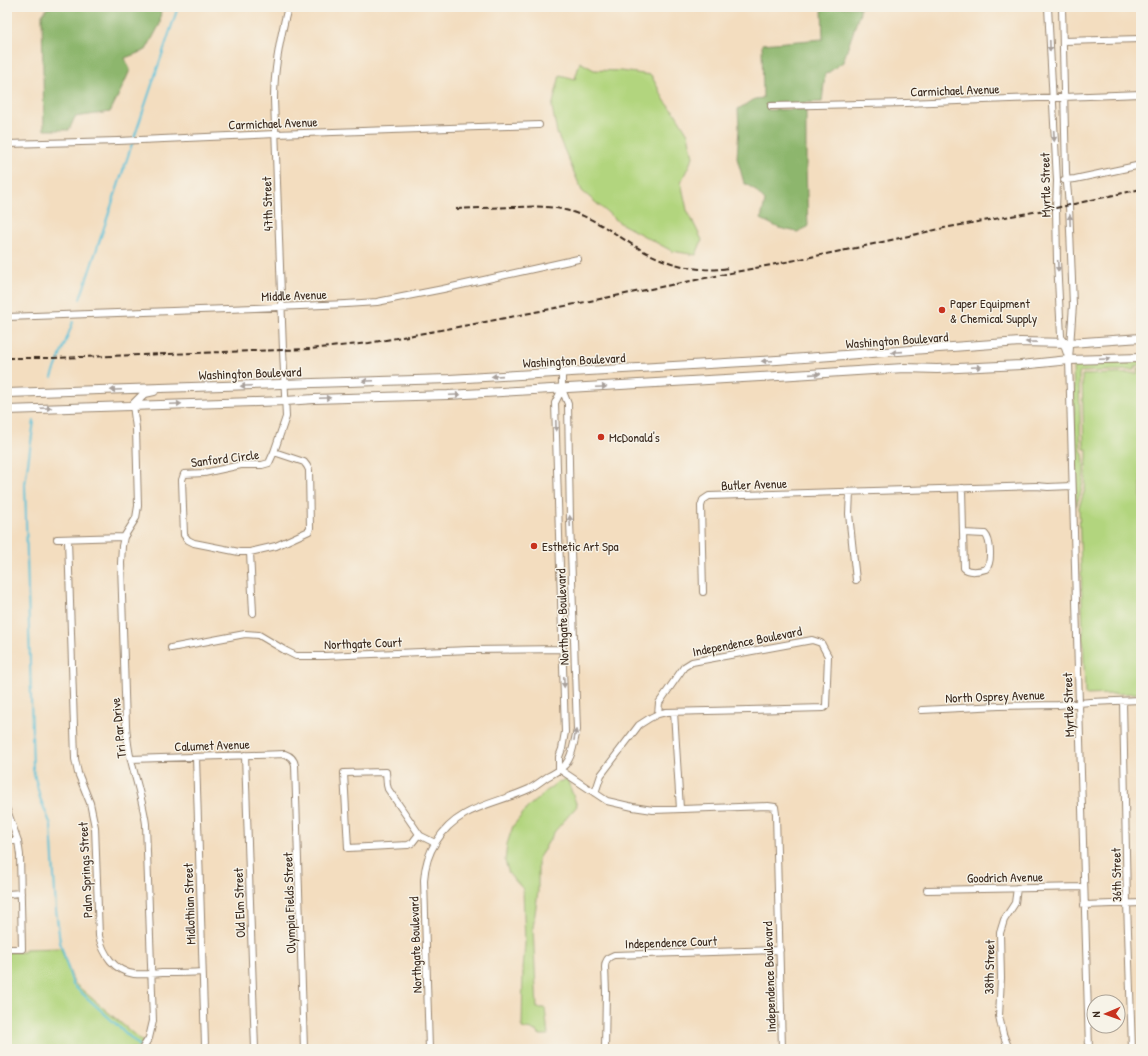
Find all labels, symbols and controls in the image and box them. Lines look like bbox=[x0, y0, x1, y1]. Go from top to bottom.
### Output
one-way arrow bbox=[1046, 40, 1053, 52]
street label: Carmichael Avenue bbox=[910, 79, 1000, 101]
street label: Carmichael Avenue bbox=[228, 112, 318, 134]
one-way arrow bbox=[1051, 130, 1058, 142]
street label: Myrtle Street bbox=[1035, 152, 1055, 217]
street label: 47th Street bbox=[257, 176, 277, 232]
one-way arrow bbox=[1066, 214, 1073, 226]
one-way arrow bbox=[1054, 260, 1061, 272]
street label: Middle Avenue bbox=[261, 285, 327, 305]
place label: Paper Equipment & Chemical Supply bbox=[950, 294, 1038, 327]
marker: Paper Equipment & Chemical Supply bbox=[937, 305, 947, 315]
street label: Washington Boulevard bbox=[845, 327, 949, 353]
one-way arrow bbox=[1024, 339, 1037, 345]
street label: Washington Boulevard bbox=[522, 348, 626, 372]
one-way arrow bbox=[891, 348, 903, 355]
one-way arrow bbox=[1099, 356, 1112, 362]
one-way arrow bbox=[761, 357, 773, 364]
street label: Washington Boulevard bbox=[198, 362, 302, 384]
one-way arrow bbox=[970, 364, 982, 371]
one-way arrow bbox=[809, 370, 821, 377]
one-way arrow bbox=[491, 373, 503, 380]
one-way arrow bbox=[361, 378, 374, 384]
one-way arrow bbox=[240, 382, 252, 389]
one-way arrow bbox=[595, 383, 607, 390]
one-way arrow bbox=[109, 387, 122, 393]
one-way arrow bbox=[449, 391, 461, 398]
one-way arrow bbox=[319, 395, 331, 402]
one-way arrow bbox=[170, 401, 183, 407]
one-way arrow bbox=[40, 405, 52, 412]
one-way arrow bbox=[553, 420, 559, 433]
place label: McDonald's bbox=[609, 428, 660, 446]
marker: McDonald's bbox=[596, 432, 606, 442]
street label: Sanford Circle bbox=[190, 445, 260, 471]
street label: Butler Avenue bbox=[721, 474, 787, 494]
one-way arrow bbox=[567, 515, 574, 527]
place label: Esthetic Art Spa bbox=[542, 537, 619, 555]
marker: Esthetic Art Spa bbox=[529, 541, 539, 551]
street label: Northgate Boulevard bbox=[551, 568, 573, 666]
street label: Independence Boulevard bbox=[691, 622, 803, 660]
street label: Northgate Court bbox=[324, 633, 403, 653]
street label: Myrtle Street bbox=[1058, 672, 1078, 738]
one-way arrow bbox=[561, 676, 567, 689]
street label: North Osprey Avenue bbox=[945, 685, 1045, 707]
street label: Tri Par Drive bbox=[106, 697, 130, 759]
one-way arrow bbox=[573, 729, 579, 741]
street label: Calumet Avenue bbox=[174, 735, 250, 755]
street label: Palm Springs Street bbox=[73, 821, 97, 918]
street label: 36th Street bbox=[1107, 847, 1125, 902]
street label: Olympia Fields Street bbox=[278, 852, 300, 954]
street label: Midlothian Street bbox=[179, 862, 199, 945]
street label: Old Elm Street bbox=[229, 867, 249, 938]
street label: Goodrich Avenue bbox=[967, 867, 1043, 887]
street label: Northgate Boulevard bbox=[404, 896, 426, 994]
street label: Independence Boulevard bbox=[758, 921, 780, 1033]
street label: Independence Court bbox=[625, 931, 718, 953]
street label: 38th Street bbox=[980, 939, 998, 994]
north arrow bbox=[1086, 994, 1126, 1034]
text: N bbox=[1089, 1011, 1103, 1018]

